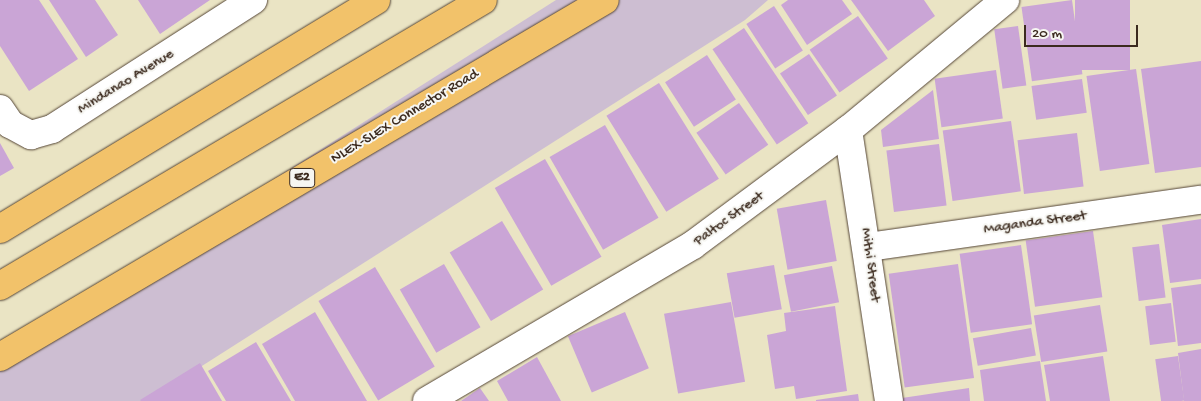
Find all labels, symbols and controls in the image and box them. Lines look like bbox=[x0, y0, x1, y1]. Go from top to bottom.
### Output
scale bar bbox=[1026, 15, 1140, 47]
text: 20 m bbox=[1032, 25, 1062, 43]
street label: Mindanao Avenue bbox=[75, 45, 177, 119]
street label: NLEX-SLEX Connector Road bbox=[328, 66, 482, 168]
road number: E2 bbox=[288, 167, 316, 190]
street label: Paltoc Street bbox=[690, 187, 768, 251]
street label: Maganda Street bbox=[983, 207, 1087, 239]
street label: Mithi Street bbox=[856, 227, 884, 303]

